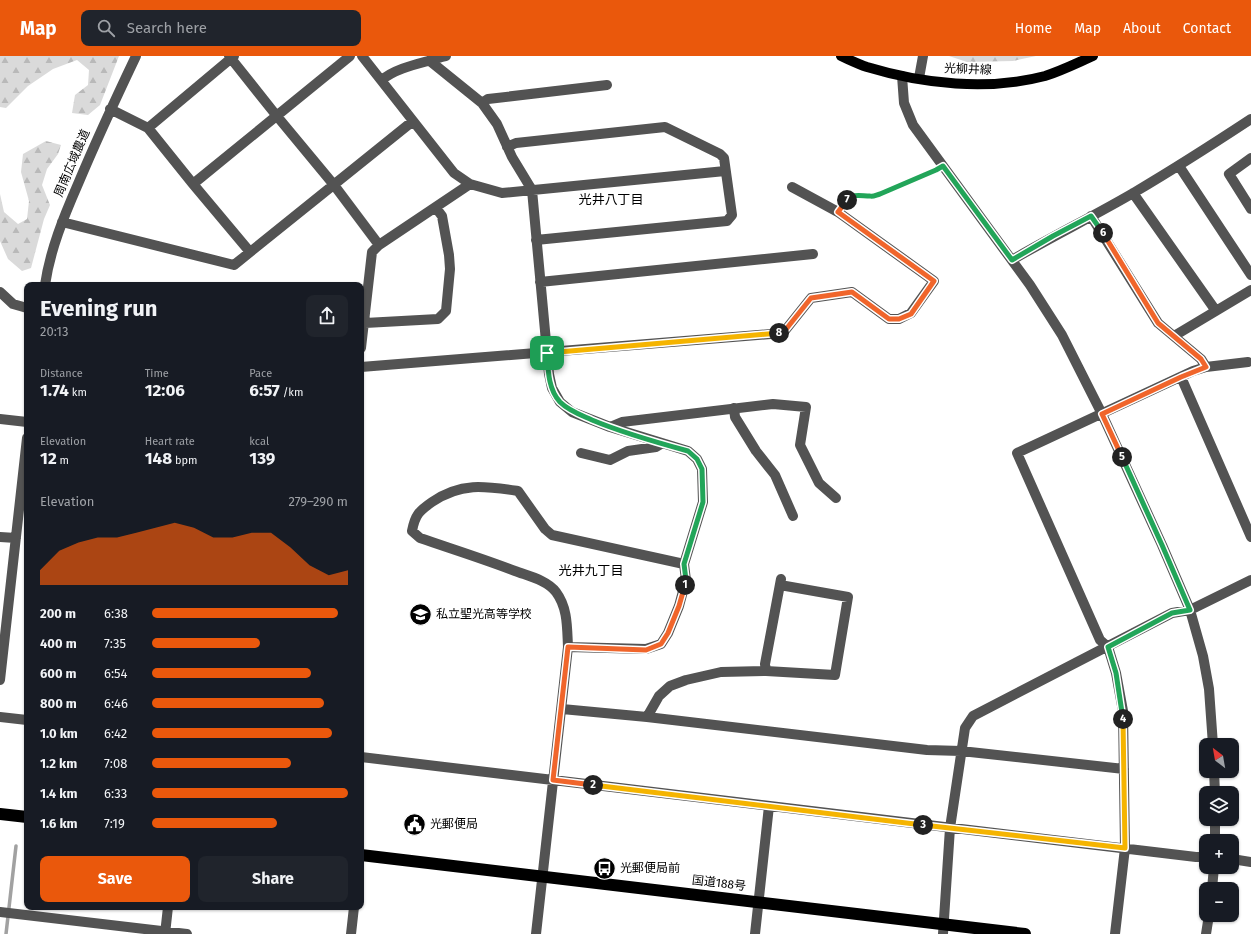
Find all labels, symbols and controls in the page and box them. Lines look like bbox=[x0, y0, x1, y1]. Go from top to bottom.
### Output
search box bbox=[81, 10, 361, 46]
text: Map bbox=[20, 17, 57, 40]
icon: search bbox=[95, 17, 117, 39]
text: Search here bbox=[127, 19, 207, 37]
text: Home bbox=[1015, 20, 1052, 37]
text: Map bbox=[1074, 20, 1101, 37]
text: About bbox=[1123, 20, 1161, 37]
text: Contact bbox=[1183, 20, 1231, 37]
street label: 光柳井線 bbox=[944, 61, 992, 77]
street label: 周南広域農道 bbox=[51, 127, 93, 199]
pin: 7 bbox=[837, 190, 857, 210]
district label: 光井八丁目 bbox=[578, 192, 644, 207]
text: 7 bbox=[844, 193, 850, 206]
pin: 6 bbox=[1093, 223, 1113, 243]
text: 6 bbox=[1100, 226, 1106, 239]
text: Evening run bbox=[40, 295, 157, 322]
button: share bbox=[306, 295, 348, 337]
pin: 8 bbox=[769, 323, 789, 343]
text: 20:13 bbox=[40, 324, 68, 339]
text: 8 bbox=[776, 326, 782, 339]
pin bbox=[530, 336, 564, 370]
icon: arrive bbox=[536, 342, 558, 364]
text: Distance bbox=[40, 367, 83, 380]
text: Time bbox=[145, 367, 169, 380]
text: Pace bbox=[249, 367, 272, 380]
text: 1.74 bbox=[40, 380, 69, 401]
text: 12:06 bbox=[145, 380, 185, 401]
text: 6:57 bbox=[249, 380, 280, 401]
text: km bbox=[69, 386, 87, 399]
text: /km bbox=[280, 386, 303, 399]
text: Elevation bbox=[40, 435, 86, 448]
text: Heart rate bbox=[145, 435, 195, 448]
text: kcal bbox=[249, 435, 269, 448]
pin: 5 bbox=[1112, 447, 1132, 467]
text: 12 bbox=[40, 448, 57, 469]
text: 148 bbox=[145, 448, 172, 469]
text: 139 bbox=[249, 448, 275, 469]
text: 5 bbox=[1119, 450, 1125, 463]
text: m bbox=[57, 454, 69, 467]
text: bpm bbox=[172, 454, 197, 467]
text: Elevation bbox=[40, 494, 94, 509]
text: 279–290 m bbox=[288, 494, 348, 509]
district label: 光井九丁目 bbox=[558, 563, 624, 578]
pin: 1 bbox=[675, 575, 695, 595]
text: 1 bbox=[682, 578, 688, 591]
school or university icon: 私立聖光高等学校 bbox=[408, 601, 434, 627]
text: 200 m bbox=[40, 606, 76, 621]
text: 6:38 bbox=[104, 606, 128, 621]
place label: 私立聖光高等学校 bbox=[436, 607, 532, 621]
text: 400 m bbox=[40, 636, 77, 651]
text: 7:35 bbox=[104, 636, 126, 651]
text: 600 m bbox=[40, 666, 77, 681]
text: 6:54 bbox=[104, 666, 128, 681]
text: 800 m bbox=[40, 696, 77, 711]
text: 6:46 bbox=[104, 696, 128, 711]
pin: 4 bbox=[1113, 709, 1133, 729]
text: 4 bbox=[1120, 712, 1126, 725]
text: 1.0 km bbox=[40, 726, 78, 741]
text: 6:42 bbox=[104, 726, 127, 741]
north arrow bbox=[1199, 738, 1239, 778]
map controls bbox=[1199, 738, 1239, 922]
text: 1.2 km bbox=[40, 756, 77, 771]
text: 7:08 bbox=[104, 756, 127, 771]
pin: 2 bbox=[583, 775, 603, 795]
text: 2 bbox=[590, 778, 596, 791]
text: 1.4 km bbox=[40, 786, 77, 801]
text: 6:33 bbox=[104, 786, 127, 801]
button: layers bbox=[1199, 786, 1239, 826]
public building icon: 光郵便局 bbox=[402, 811, 428, 837]
pin: 3 bbox=[913, 815, 933, 835]
text: 1.6 km bbox=[40, 816, 78, 831]
text: 7:19 bbox=[104, 816, 125, 831]
place label: 光郵便局 bbox=[430, 817, 478, 831]
text: 3 bbox=[920, 818, 926, 831]
button: + bbox=[1199, 834, 1239, 874]
bus stop icon: 光郵便局前 bbox=[592, 855, 618, 881]
button: Save bbox=[40, 856, 190, 902]
button: Share bbox=[198, 856, 348, 902]
place label: 光郵便局前 bbox=[620, 861, 680, 875]
street label: 国道188号 bbox=[691, 873, 747, 893]
button: − bbox=[1199, 882, 1239, 922]

